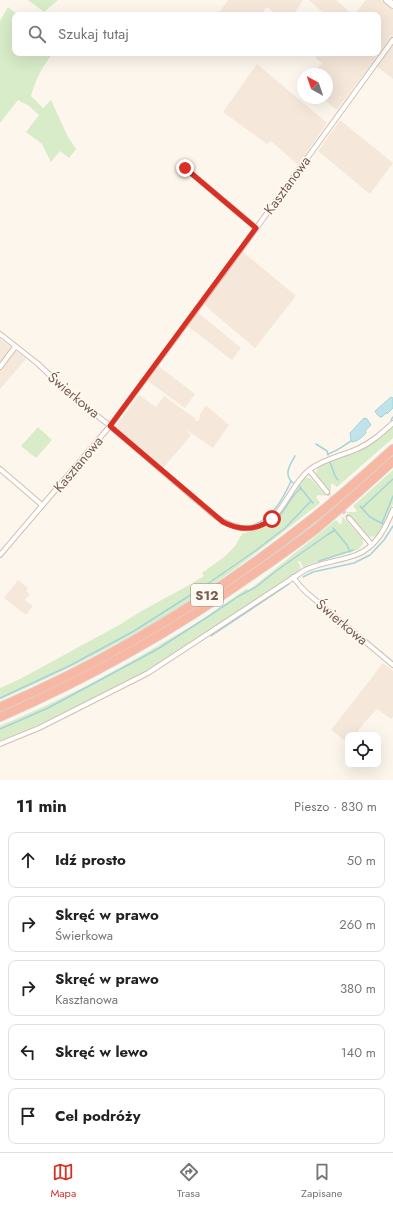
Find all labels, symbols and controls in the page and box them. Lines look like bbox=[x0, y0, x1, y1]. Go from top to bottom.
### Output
search box bbox=[12, 12, 381, 56]
icon: search bbox=[26, 23, 48, 45]
text: Szukaj tutaj bbox=[58, 23, 129, 45]
north arrow bbox=[297, 68, 333, 104]
street label: Kasztanowa bbox=[259, 152, 315, 218]
route end bbox=[176, 159, 194, 177]
street label: Świerkowa bbox=[44, 367, 104, 423]
street label: Kasztanowa bbox=[49, 432, 107, 496]
route start bbox=[263, 510, 281, 528]
road number: S12 bbox=[191, 584, 223, 606]
street label: Świerkowa bbox=[312, 594, 372, 650]
map controls bbox=[345, 732, 381, 768]
button: locate bbox=[345, 732, 381, 768]
text: 11 min bbox=[16, 794, 67, 818]
text: Pieszo · 830 m bbox=[294, 797, 377, 816]
icon: ahead bbox=[17, 849, 39, 871]
text: Idź prosto bbox=[55, 849, 126, 871]
text: 50 m bbox=[347, 851, 376, 870]
text: Skręć w prawo bbox=[55, 904, 159, 926]
icon: right bbox=[17, 913, 39, 935]
text: 260 m bbox=[339, 915, 376, 934]
text: Świerkowa bbox=[55, 926, 113, 945]
text: Skręć w prawo bbox=[55, 968, 159, 990]
icon: right bbox=[17, 977, 39, 999]
text: 380 m bbox=[340, 979, 376, 998]
text: Kasztanowa bbox=[55, 990, 118, 1009]
icon: left bbox=[17, 1041, 39, 1063]
text: Skręć w lewo bbox=[55, 1041, 148, 1063]
text: 140 m bbox=[341, 1043, 376, 1062]
icon: arrive bbox=[17, 1105, 39, 1127]
text: Cel podróży bbox=[55, 1105, 140, 1127]
tab: Mapa bbox=[50, 1161, 76, 1201]
tab: Trasa bbox=[177, 1161, 200, 1201]
tab: Zapisane bbox=[301, 1161, 343, 1201]

